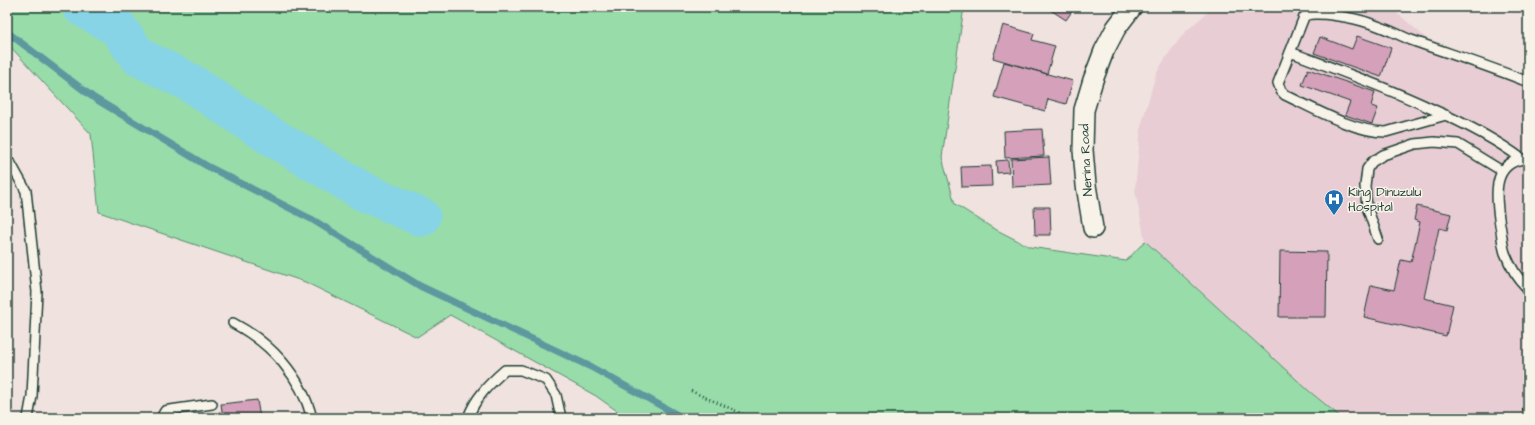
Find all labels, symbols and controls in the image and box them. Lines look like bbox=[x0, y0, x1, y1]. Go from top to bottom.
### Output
street label: Nerina Road bbox=[1075, 123, 1097, 197]
place label: King Dinuzulu Hospital bbox=[1348, 183, 1422, 216]
hospital icon: King Dinuzulu Hospital bbox=[1323, 188, 1345, 216]

